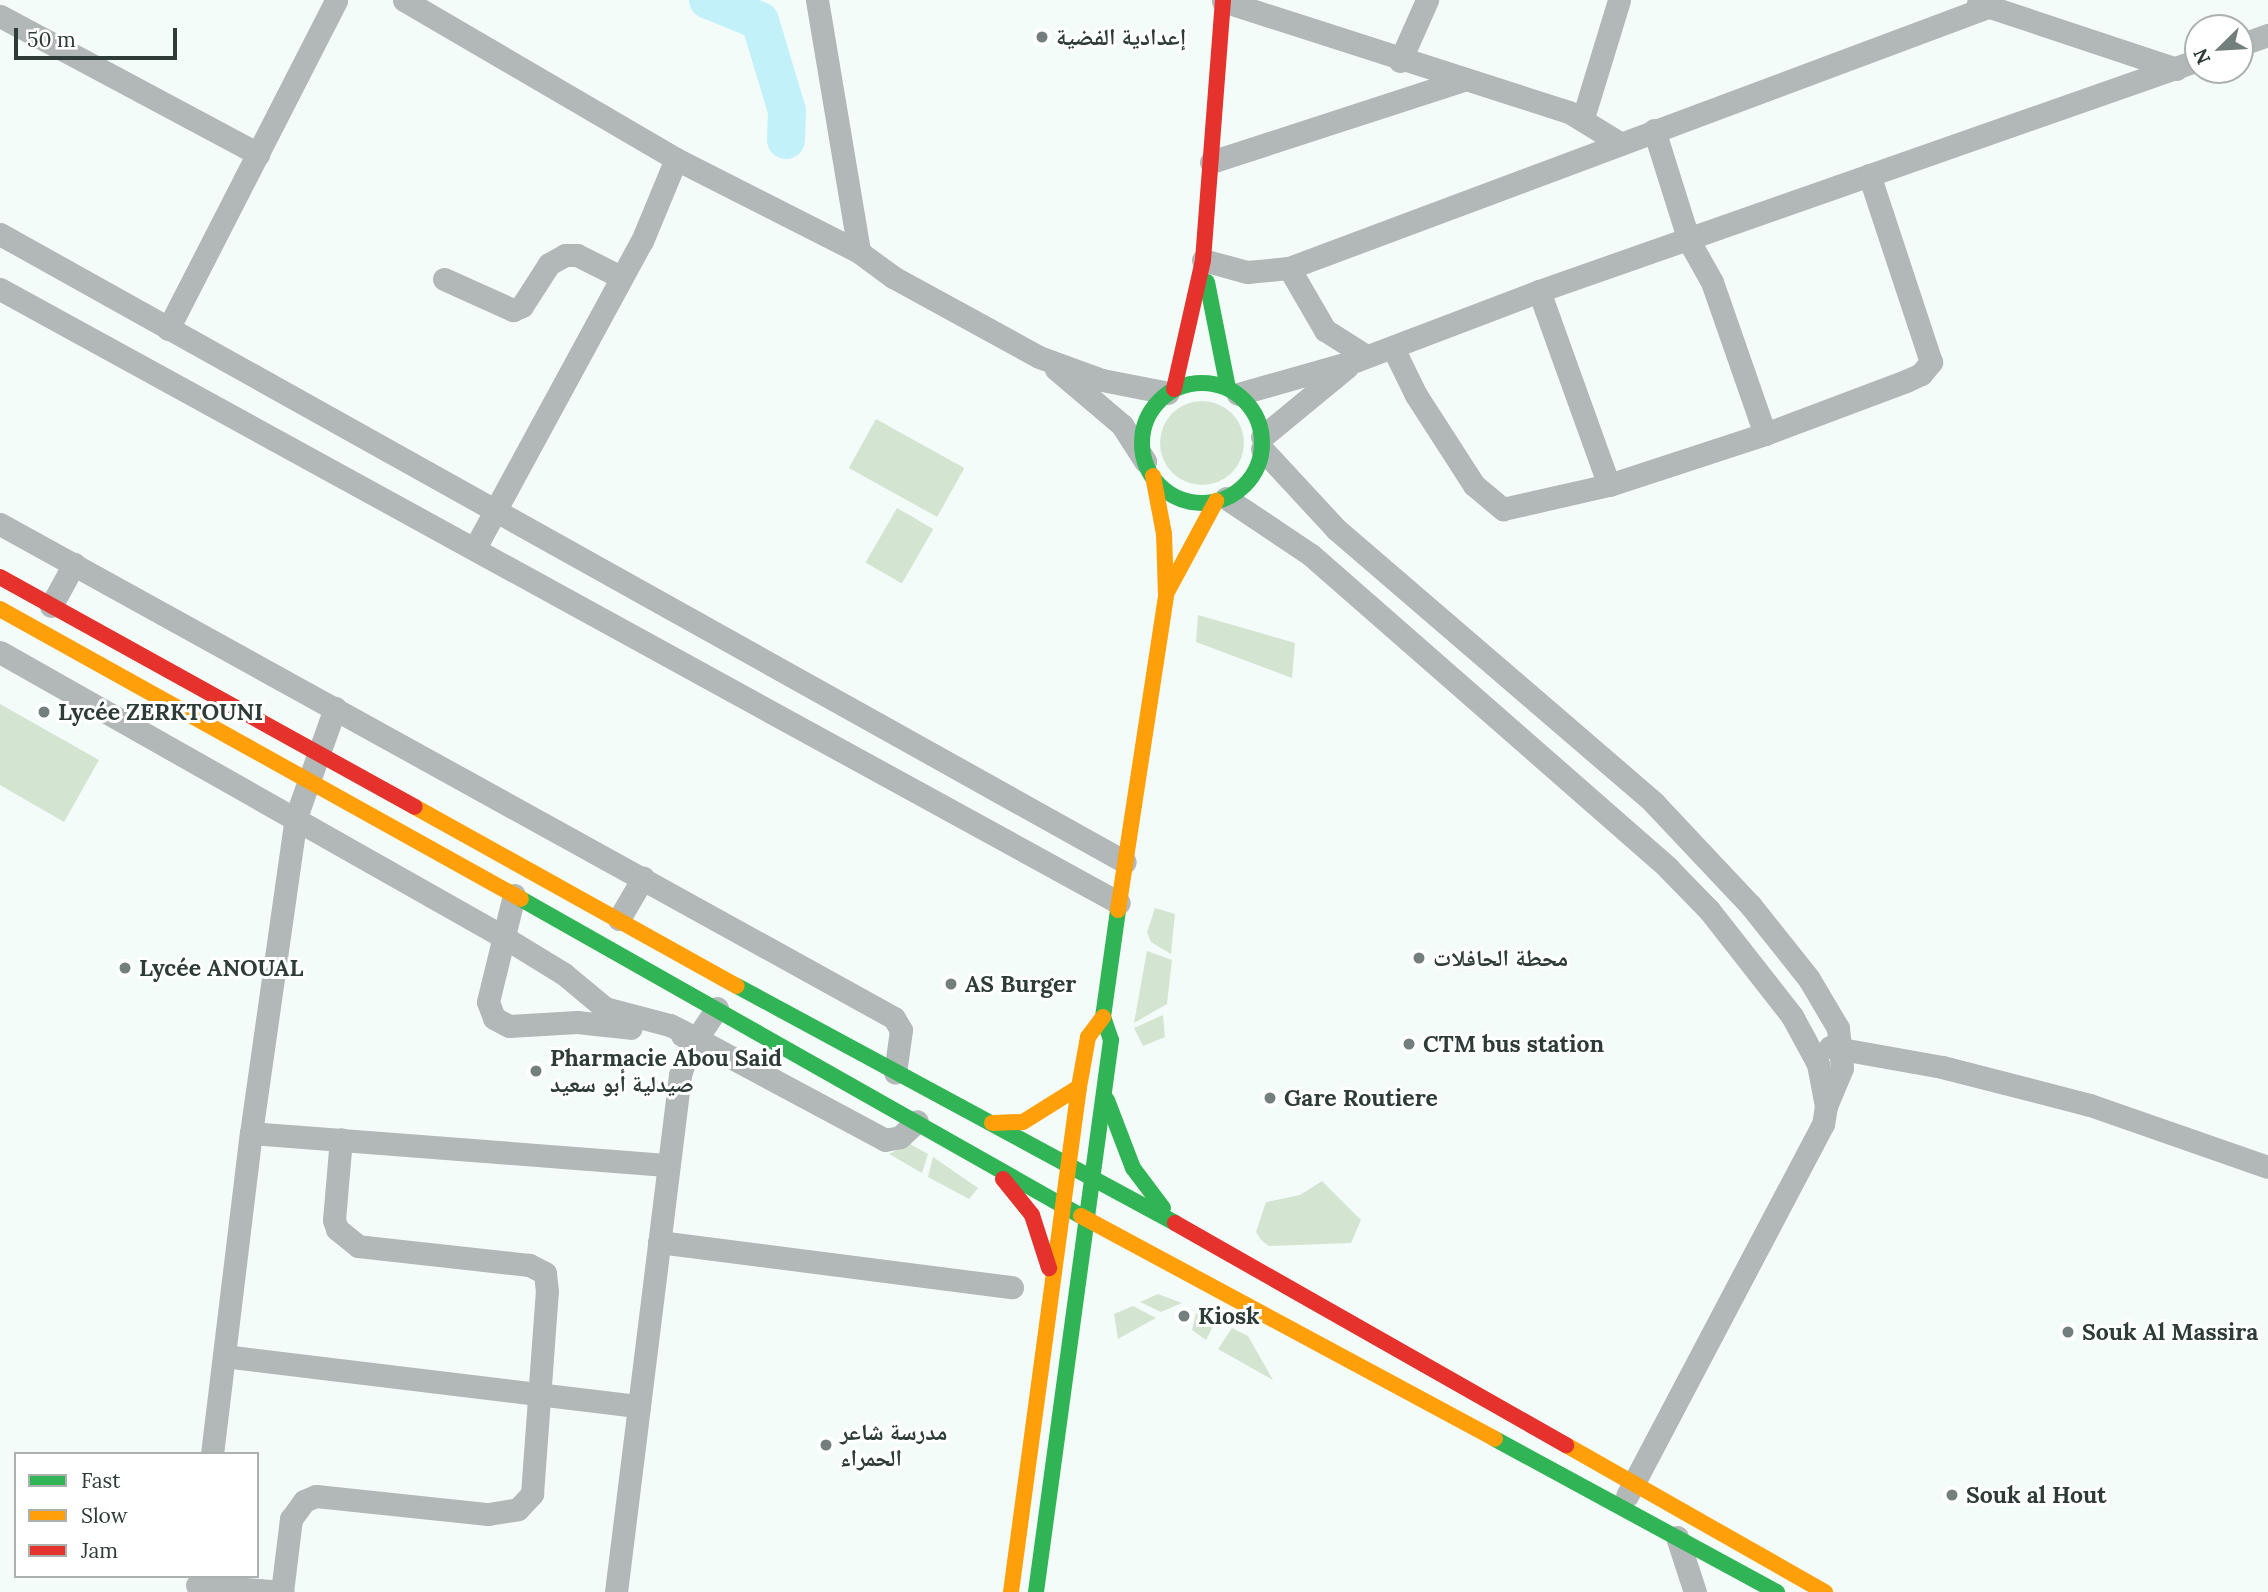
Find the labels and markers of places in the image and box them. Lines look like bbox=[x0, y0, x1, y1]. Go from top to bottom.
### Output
place label: إعدادية الفضية bbox=[1056, 23, 1186, 51]
marker: إعدادية الفضية bbox=[1034, 29, 1050, 45]
place label: Lycée ZERKTOUNI bbox=[58, 698, 263, 726]
marker: Lycée ZERKTOUNI bbox=[36, 704, 52, 720]
place label: محطة الحافلات bbox=[1433, 944, 1568, 972]
marker: محطة الحافلات bbox=[1411, 950, 1427, 966]
place label: Lycée ANOUAL bbox=[139, 954, 303, 982]
marker: Lycée ANOUAL bbox=[117, 960, 133, 976]
place label: AS Burger bbox=[965, 970, 1076, 998]
marker: AS Burger bbox=[943, 976, 959, 992]
place label: CTM bus station bbox=[1423, 1030, 1604, 1058]
marker: CTM bus station bbox=[1401, 1036, 1417, 1052]
place label: Pharmacie Abou Said صيدلية أبو سعيد bbox=[550, 1044, 782, 1098]
marker: Pharmacie Abou Said صيدلية أبو سعيد bbox=[528, 1063, 544, 1079]
place label: Gare Routiere bbox=[1284, 1084, 1438, 1112]
marker: Gare Routiere bbox=[1262, 1090, 1278, 1106]
place label: Kiosk bbox=[1198, 1302, 1260, 1330]
marker: Kiosk bbox=[1176, 1308, 1192, 1324]
place label: Souk Al Massira bbox=[2082, 1318, 2258, 1346]
marker: Souk Al Massira bbox=[2060, 1324, 2076, 1340]
place label: مدرسة شاعر الحمراء bbox=[840, 1418, 947, 1472]
marker: مدرسة شاعر الحمراء bbox=[818, 1437, 834, 1453]
place label: Souk al Hout bbox=[1966, 1481, 2107, 1509]
marker: Souk al Hout bbox=[1944, 1487, 1960, 1503]

